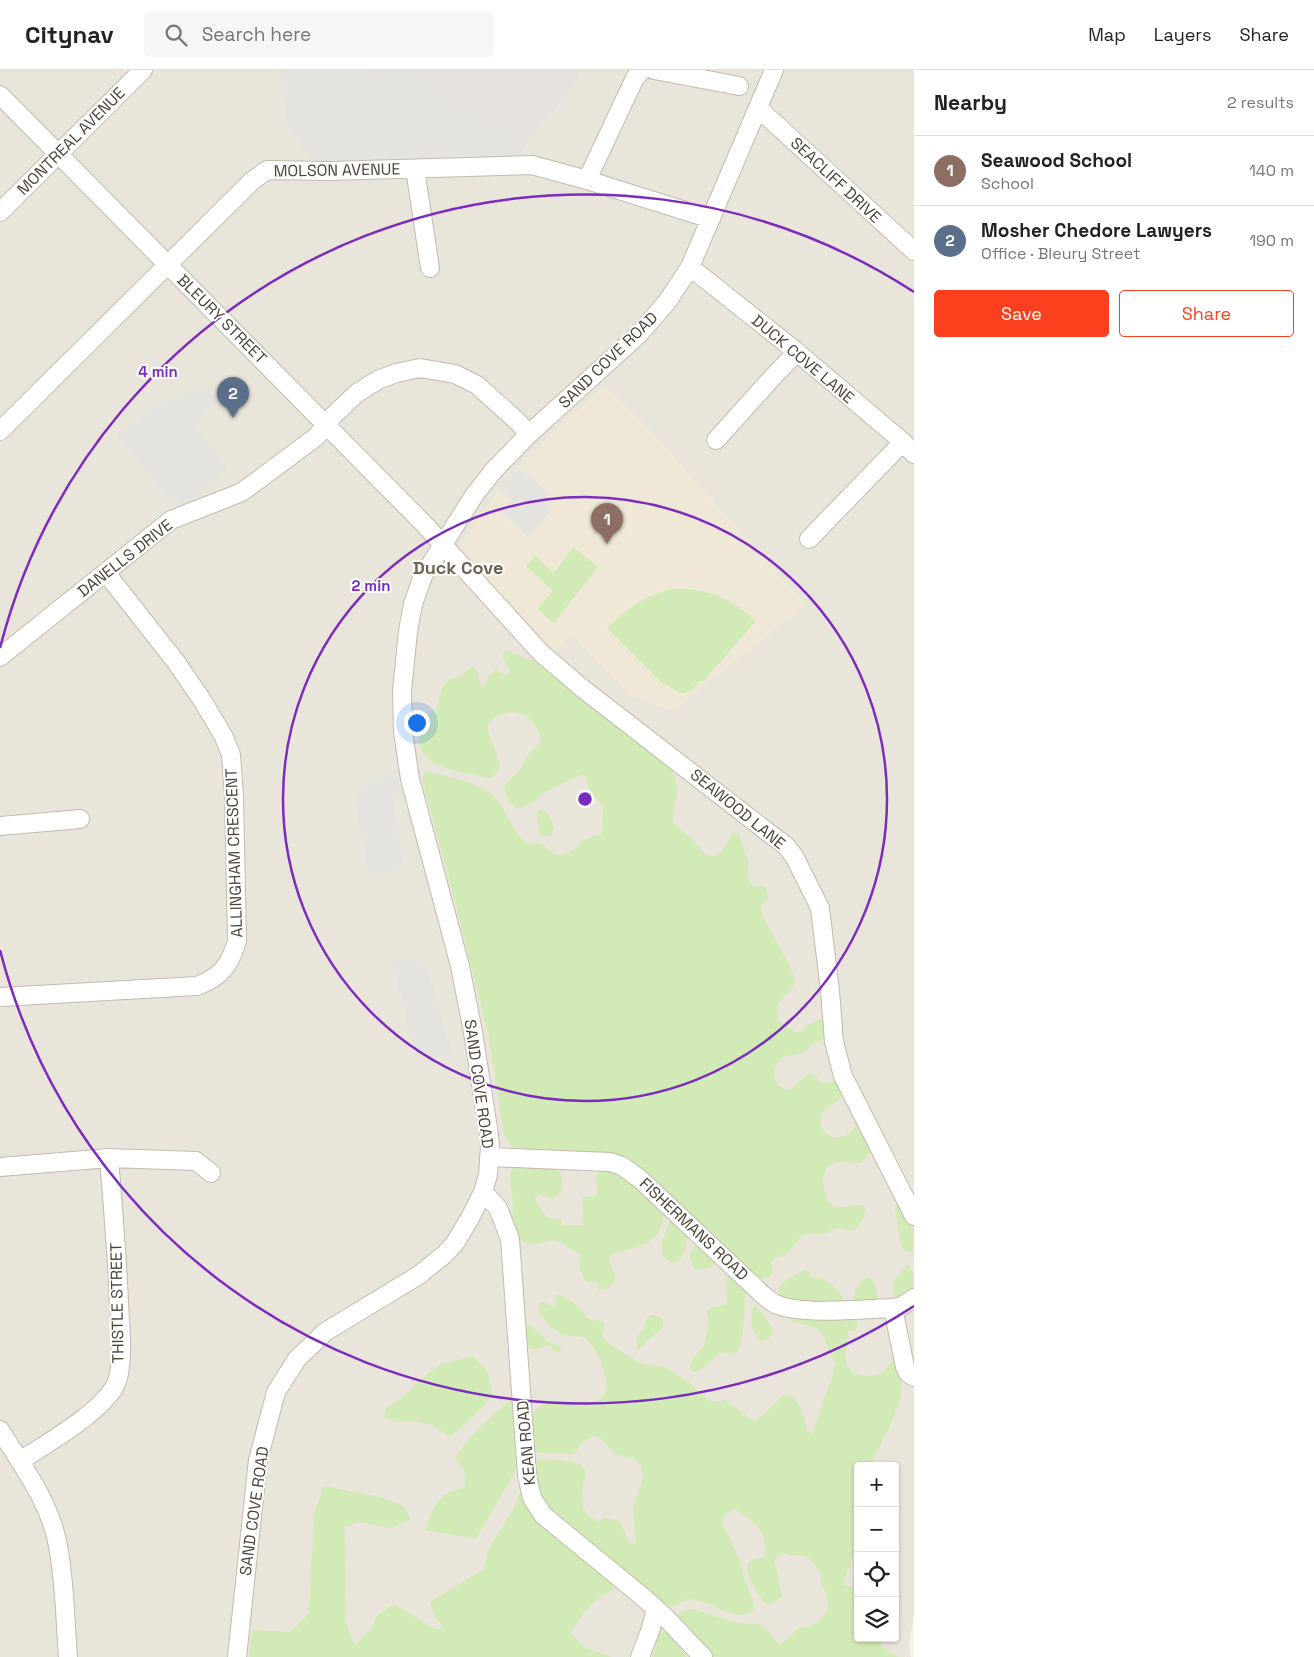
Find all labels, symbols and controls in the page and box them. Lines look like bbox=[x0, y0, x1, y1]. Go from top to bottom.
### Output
search box bbox=[144, 12, 494, 57]
text: Citynav bbox=[25, 19, 114, 50]
icon: search bbox=[162, 21, 190, 49]
text: Search here bbox=[202, 22, 311, 47]
text: Map bbox=[1088, 23, 1126, 46]
text: Layers bbox=[1154, 23, 1211, 46]
text: Share bbox=[1239, 23, 1289, 46]
street label: MONTREAL AVENUE bbox=[13, 83, 129, 199]
text: Nearby bbox=[934, 89, 1007, 116]
text: 2 results bbox=[1227, 92, 1294, 113]
street label: SEACLIFF DRIVE bbox=[786, 133, 886, 227]
text: Seawood School bbox=[981, 148, 1132, 173]
street label: MOLSON AVENUE bbox=[273, 158, 401, 182]
text: 1 bbox=[946, 160, 954, 181]
text: 140 m bbox=[1249, 160, 1294, 181]
text: School bbox=[981, 173, 1034, 194]
text: Mosher Chedore Lawyers bbox=[981, 218, 1212, 243]
text: 2 bbox=[945, 230, 955, 251]
text: 190 m bbox=[1249, 230, 1294, 251]
text: Office · Bleury Street bbox=[981, 243, 1140, 264]
street label: BLEURY STREET bbox=[173, 270, 271, 368]
button: Save bbox=[934, 290, 1109, 337]
button: Share bbox=[1119, 290, 1294, 337]
street label: SAND COVE ROAD bbox=[554, 307, 662, 413]
street label: DUCK COVE LANE bbox=[747, 310, 859, 408]
text: 4 min bbox=[138, 362, 178, 381]
pin: 2 bbox=[217, 377, 249, 418]
pin: 1 bbox=[591, 503, 623, 544]
street label: DANELLS DRIVE bbox=[73, 514, 177, 602]
district label: Duck Cove bbox=[413, 556, 503, 579]
text: 2 min bbox=[352, 576, 390, 595]
your location bbox=[404, 710, 430, 736]
street label: SEAWOOD LANE bbox=[686, 764, 790, 854]
street label: ALLINGHAM CRESCENT bbox=[221, 768, 247, 938]
centre of rings bbox=[576, 790, 594, 808]
street label: SAND COVE ROAD bbox=[460, 1018, 498, 1150]
street label: FISHERMANS ROAD bbox=[635, 1173, 753, 1285]
street label: THISTLE STREET bbox=[105, 1242, 129, 1364]
street label: KEAN ROAD bbox=[512, 1400, 540, 1486]
street label: SAND COVE ROAD bbox=[235, 1445, 273, 1577]
map controls bbox=[854, 1462, 899, 1642]
button: + bbox=[854, 1462, 899, 1507]
button: − bbox=[854, 1507, 899, 1552]
button: locate bbox=[854, 1552, 899, 1597]
button: layers bbox=[854, 1597, 899, 1642]

